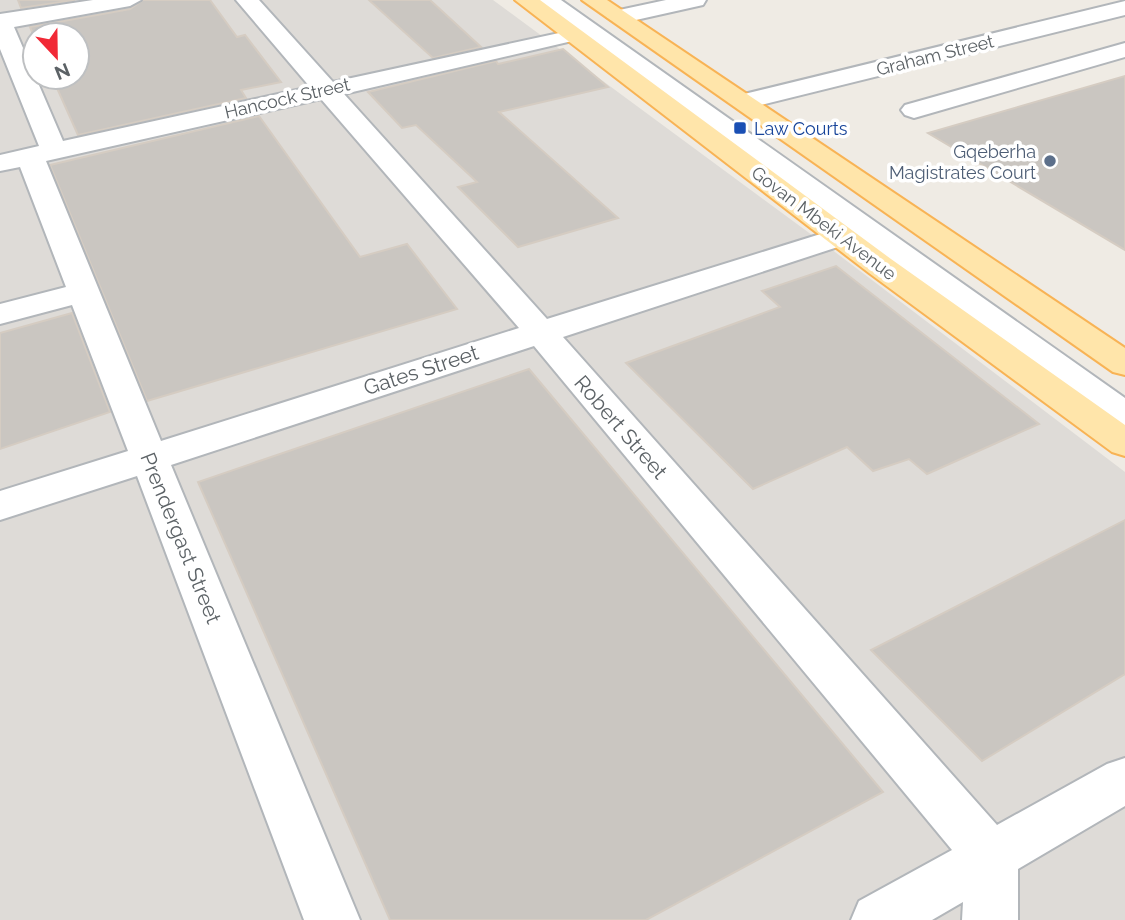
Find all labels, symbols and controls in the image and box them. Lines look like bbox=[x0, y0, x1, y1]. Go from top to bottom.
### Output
north arrow bbox=[21, 21, 91, 91]
street label: Graham Street bbox=[874, 30, 996, 80]
text: N bbox=[52, 59, 73, 85]
street label: Hancock Street bbox=[222, 73, 352, 123]
place label: Law Courts bbox=[754, 118, 848, 139]
marker: Law Courts bbox=[732, 120, 748, 136]
place label: Gqeberha Magistrates Court bbox=[889, 141, 1036, 183]
marker: Gqeberha Magistrates Court bbox=[1042, 153, 1058, 169]
street label: Govan Mbeki Avenue bbox=[748, 162, 901, 284]
street label: Gates Street bbox=[360, 340, 482, 400]
street label: Robert Street bbox=[569, 370, 673, 484]
street label: Prendergast Street bbox=[135, 449, 227, 627]

